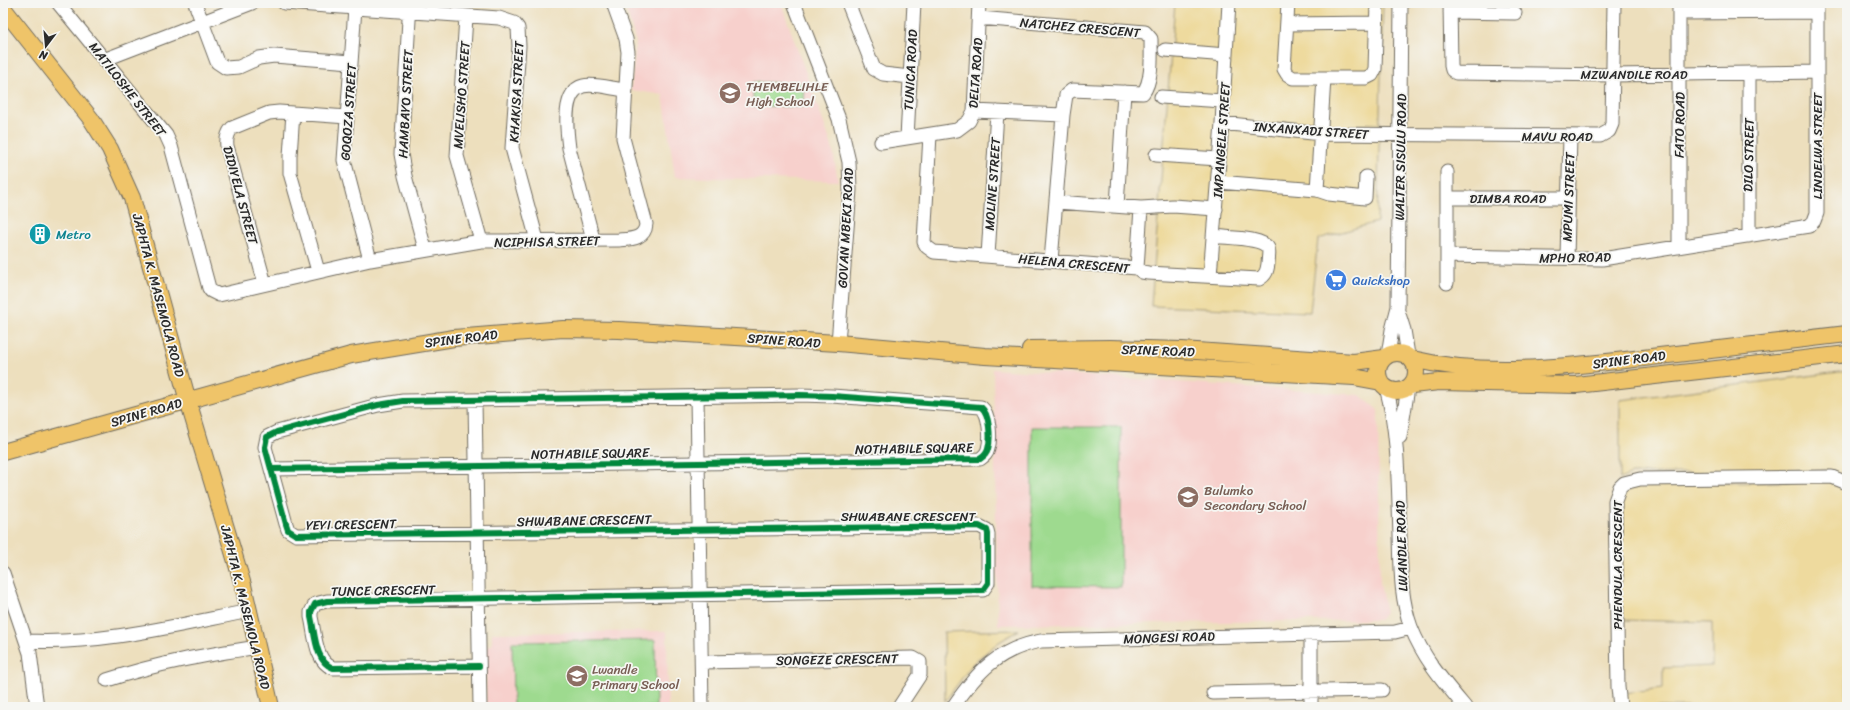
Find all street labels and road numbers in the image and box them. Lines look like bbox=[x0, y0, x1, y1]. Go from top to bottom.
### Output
street label: NATCHEZ CRESCENT bbox=[1019, 11, 1142, 44]
street label: TUNICA ROAD bbox=[897, 29, 924, 111]
street label: MATILOSHE STREET bbox=[83, 37, 173, 143]
street label: DELTA ROAD bbox=[962, 37, 989, 109]
street label: MVELISHO STREET bbox=[446, 39, 477, 150]
street label: KHAKISA STREET bbox=[502, 40, 531, 143]
street label: HAMBAYO STREET bbox=[391, 48, 420, 159]
street label: GOQOZA STREET bbox=[334, 62, 363, 161]
street label: MZWANDILE ROAD bbox=[1581, 63, 1688, 86]
street label: IMPANGELE STREET bbox=[1206, 80, 1237, 200]
street label: LINDELWA STREET bbox=[1806, 91, 1829, 199]
street label: FATO ROAD bbox=[1667, 92, 1692, 158]
street label: WALTER SISULU ROAD bbox=[1388, 93, 1413, 221]
street label: INXANXADI STREET bbox=[1252, 115, 1371, 146]
street label: DILO STREET bbox=[1736, 116, 1761, 192]
street label: MAVU ROAD bbox=[1521, 125, 1593, 148]
street label: MOLINE STREET bbox=[978, 136, 1007, 231]
street label: DIDIYELA STREET bbox=[216, 143, 265, 248]
street label: MPUMI STREET bbox=[1555, 151, 1582, 242]
street label: GOVAN MBEKI ROAD bbox=[831, 167, 860, 289]
street label: DIMBA ROAD bbox=[1470, 187, 1547, 210]
street label: JAPHTA K. MASEMOLA ROAD bbox=[125, 210, 191, 380]
street label: NCIPHISA STREET bbox=[494, 229, 602, 254]
street label: MPHO ROAD bbox=[1539, 245, 1611, 270]
street label: HELENA CRESCENT bbox=[1017, 247, 1132, 280]
street label: SPINE ROAD bbox=[423, 323, 499, 354]
street label: SPINE ROAD bbox=[747, 326, 822, 355]
street label: SPINE ROAD bbox=[1121, 338, 1195, 363]
street label: SPINE ROAD bbox=[1591, 344, 1667, 375]
street label: SPINE ROAD bbox=[108, 391, 185, 434]
street label: NOTHABILE SQUARE bbox=[855, 436, 974, 461]
street label: NOTHABILE SQUARE bbox=[531, 441, 650, 466]
street label: PHENDULA CRESCENT bbox=[1606, 499, 1629, 630]
street label: LWANDLE ROAD bbox=[1388, 500, 1415, 592]
street label: SHWABANE CRESCENT bbox=[841, 505, 976, 528]
street label: SHWABANE CRESCENT bbox=[517, 508, 653, 533]
street label: YEYI CRESCENT bbox=[306, 512, 397, 537]
street label: JAPHTA K. MASEMOLA ROAD bbox=[214, 522, 277, 692]
street label: TUNCE CRESCENT bbox=[331, 578, 437, 603]
street label: MONGESI ROAD bbox=[1123, 624, 1215, 651]
street label: SONGEZE CRESCENT bbox=[776, 647, 899, 672]

